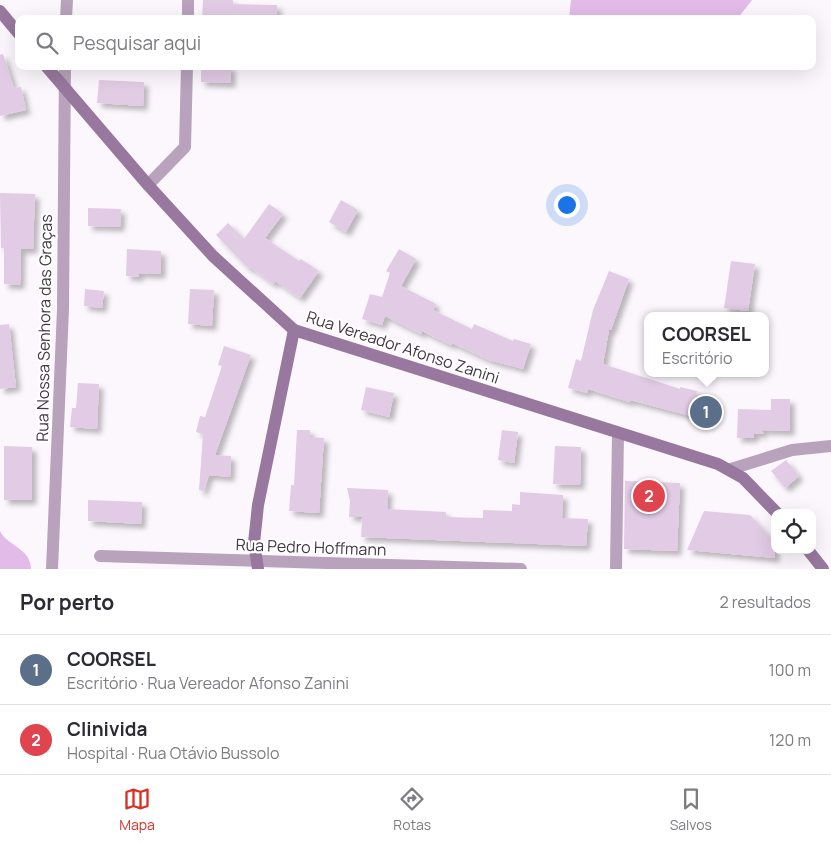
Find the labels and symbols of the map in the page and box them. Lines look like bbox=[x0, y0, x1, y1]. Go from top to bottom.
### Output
your location bbox=[554, 192, 580, 218]
street label: Rua Nossa Senhora das Graças bbox=[31, 214, 57, 442]
street label: Rua Vereador Afonso Zanini bbox=[304, 305, 502, 389]
pin: 1 bbox=[690, 393, 722, 431]
pin: 2 bbox=[633, 477, 665, 515]
street label: Rua Pedro Hoffmann bbox=[235, 533, 387, 561]

